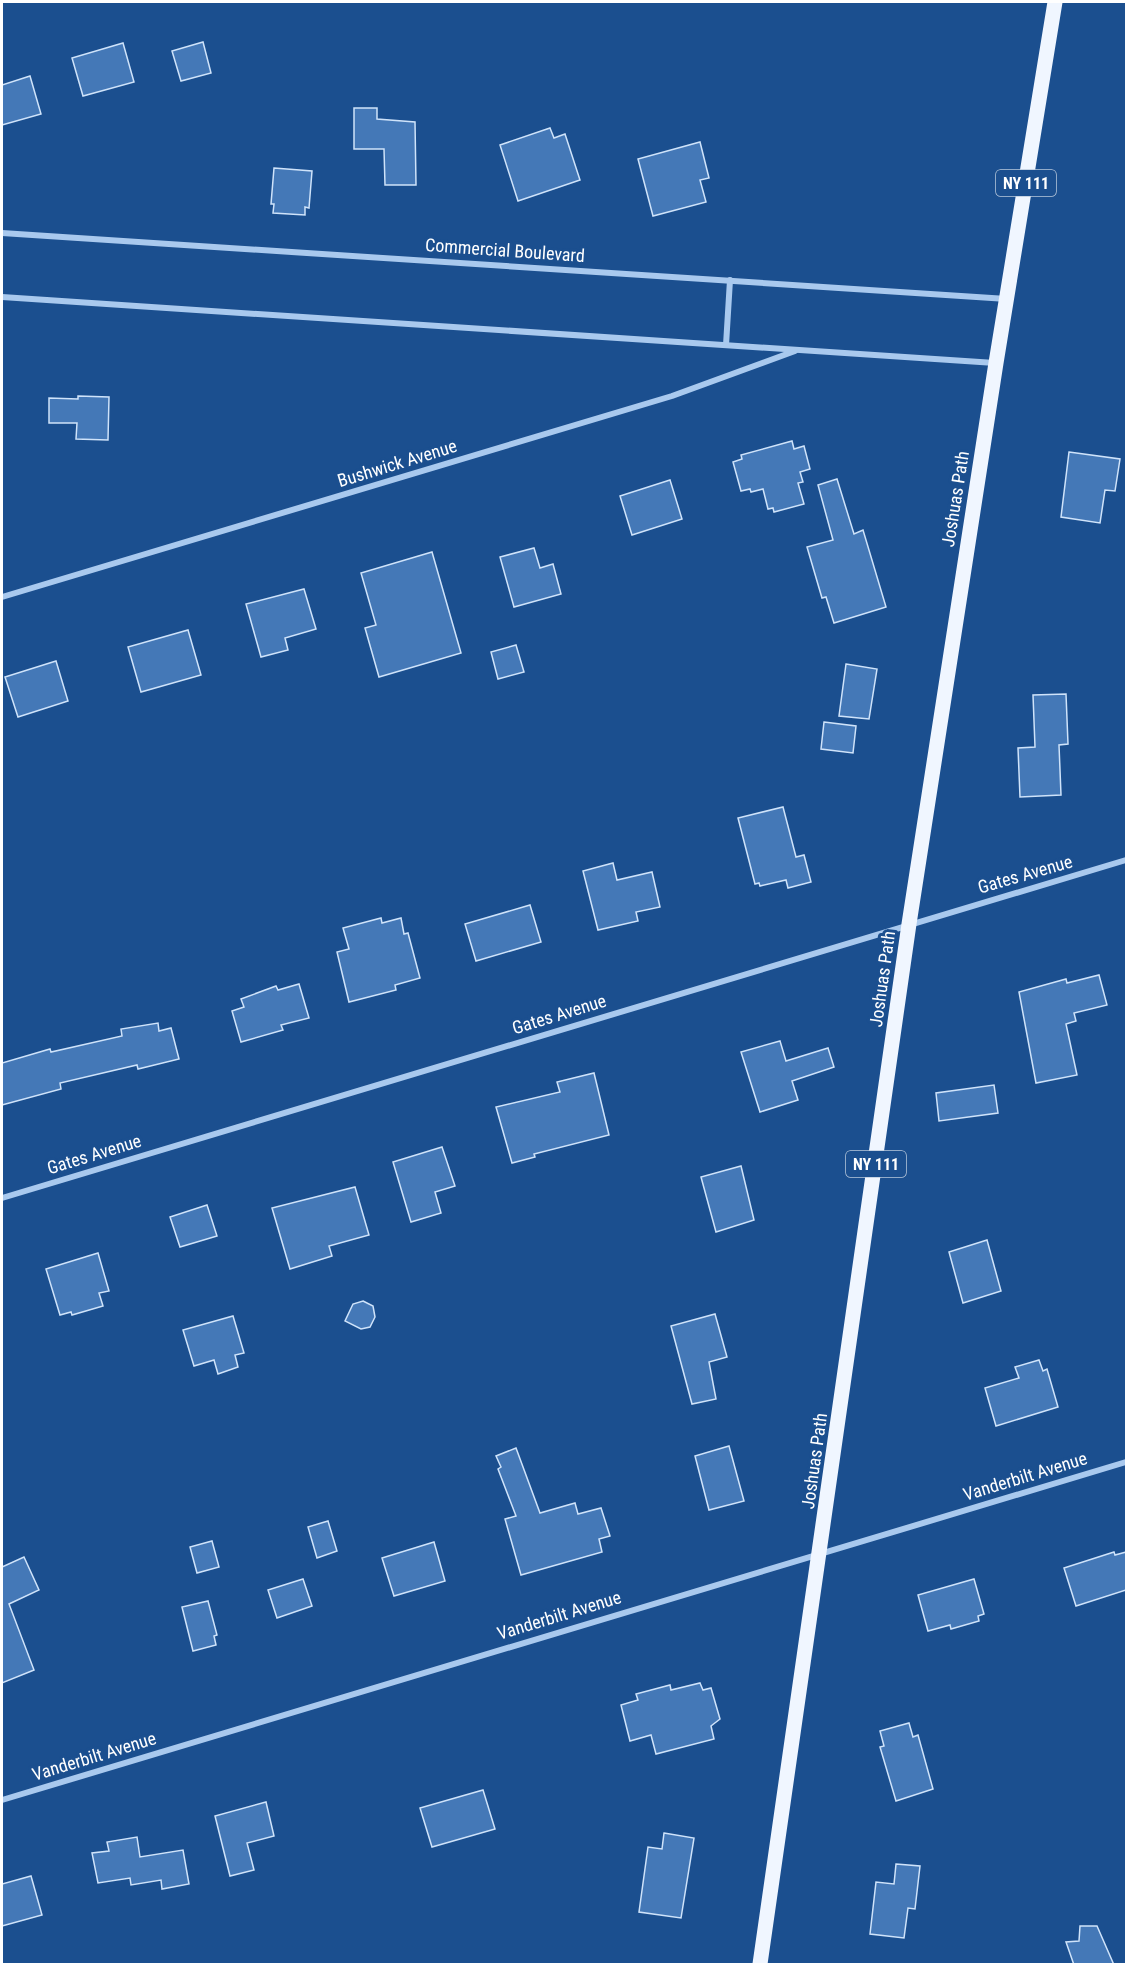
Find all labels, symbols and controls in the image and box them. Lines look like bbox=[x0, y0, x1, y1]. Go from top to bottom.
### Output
road number: NY 111 bbox=[996, 170, 1056, 196]
street label: Commercial Boulevard bbox=[425, 234, 585, 266]
street label: Bushwick Avenue bbox=[335, 435, 459, 491]
street label: Joshuas Path bbox=[937, 450, 973, 548]
street label: Gates Avenue bbox=[975, 851, 1075, 897]
street label: Joshuas Path bbox=[865, 930, 899, 1028]
street label: Gates Avenue bbox=[509, 990, 609, 1038]
street label: Gates Avenue bbox=[44, 1130, 144, 1178]
road number: NY 111 bbox=[846, 1151, 906, 1177]
street label: Joshuas Path bbox=[797, 1412, 831, 1510]
street label: Vanderbilt Avenue bbox=[961, 1447, 1089, 1505]
street label: Vanderbilt Avenue bbox=[495, 1586, 623, 1644]
street label: Vanderbilt Avenue bbox=[30, 1727, 158, 1785]

